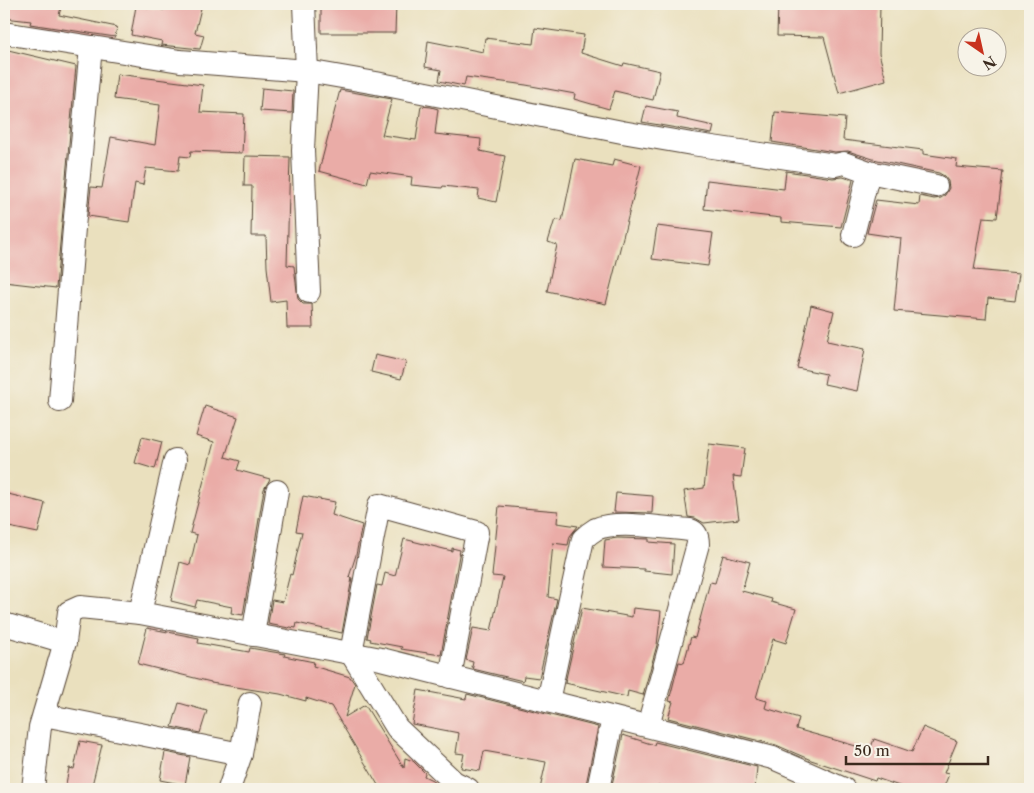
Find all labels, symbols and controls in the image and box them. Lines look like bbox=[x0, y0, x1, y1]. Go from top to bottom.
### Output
north arrow bbox=[956, 28, 1006, 78]
text: N bbox=[979, 52, 999, 74]
scale bar bbox=[846, 733, 989, 765]
text: 50 m bbox=[854, 741, 890, 760]

